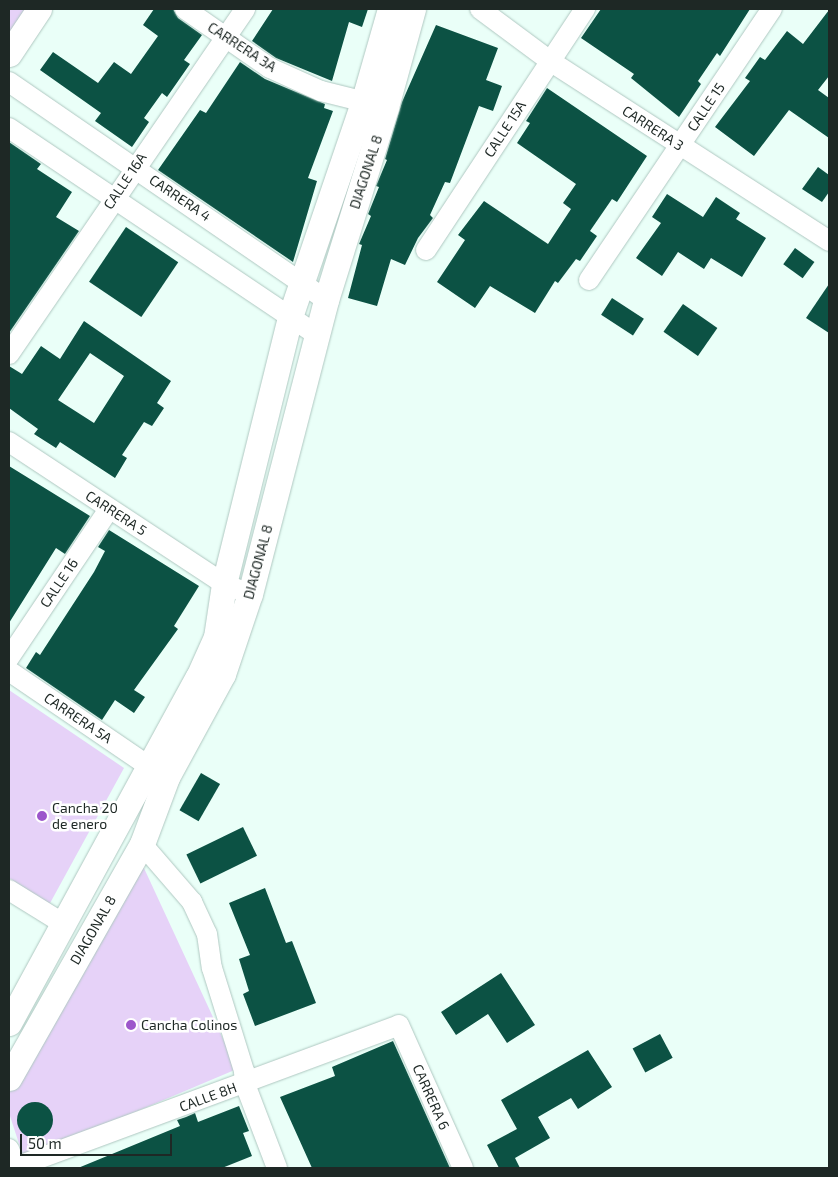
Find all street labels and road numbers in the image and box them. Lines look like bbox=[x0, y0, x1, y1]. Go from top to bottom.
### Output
street label: CARRERA 3A bbox=[204, 18, 280, 76]
street label: CALLE 15 bbox=[684, 79, 728, 135]
street label: CALLE 15A bbox=[481, 98, 529, 160]
street label: CARRERA 3 bbox=[619, 102, 687, 154]
street label: DIAGONAL 8 bbox=[346, 133, 386, 211]
street label: CALLE 16A bbox=[100, 150, 150, 212]
street label: CARRERA 4 bbox=[146, 171, 214, 225]
street label: CARRERA 5 bbox=[82, 487, 150, 539]
street label: DIAGONAL 8 bbox=[240, 523, 276, 601]
street label: CALLE 16 bbox=[36, 555, 82, 611]
street label: CARRERA 5A bbox=[41, 689, 115, 747]
street label: DIAGONAL 8 bbox=[66, 892, 120, 968]
street label: CARRERA 6 bbox=[409, 1061, 453, 1133]
street label: CALLE 8H bbox=[177, 1079, 239, 1115]

